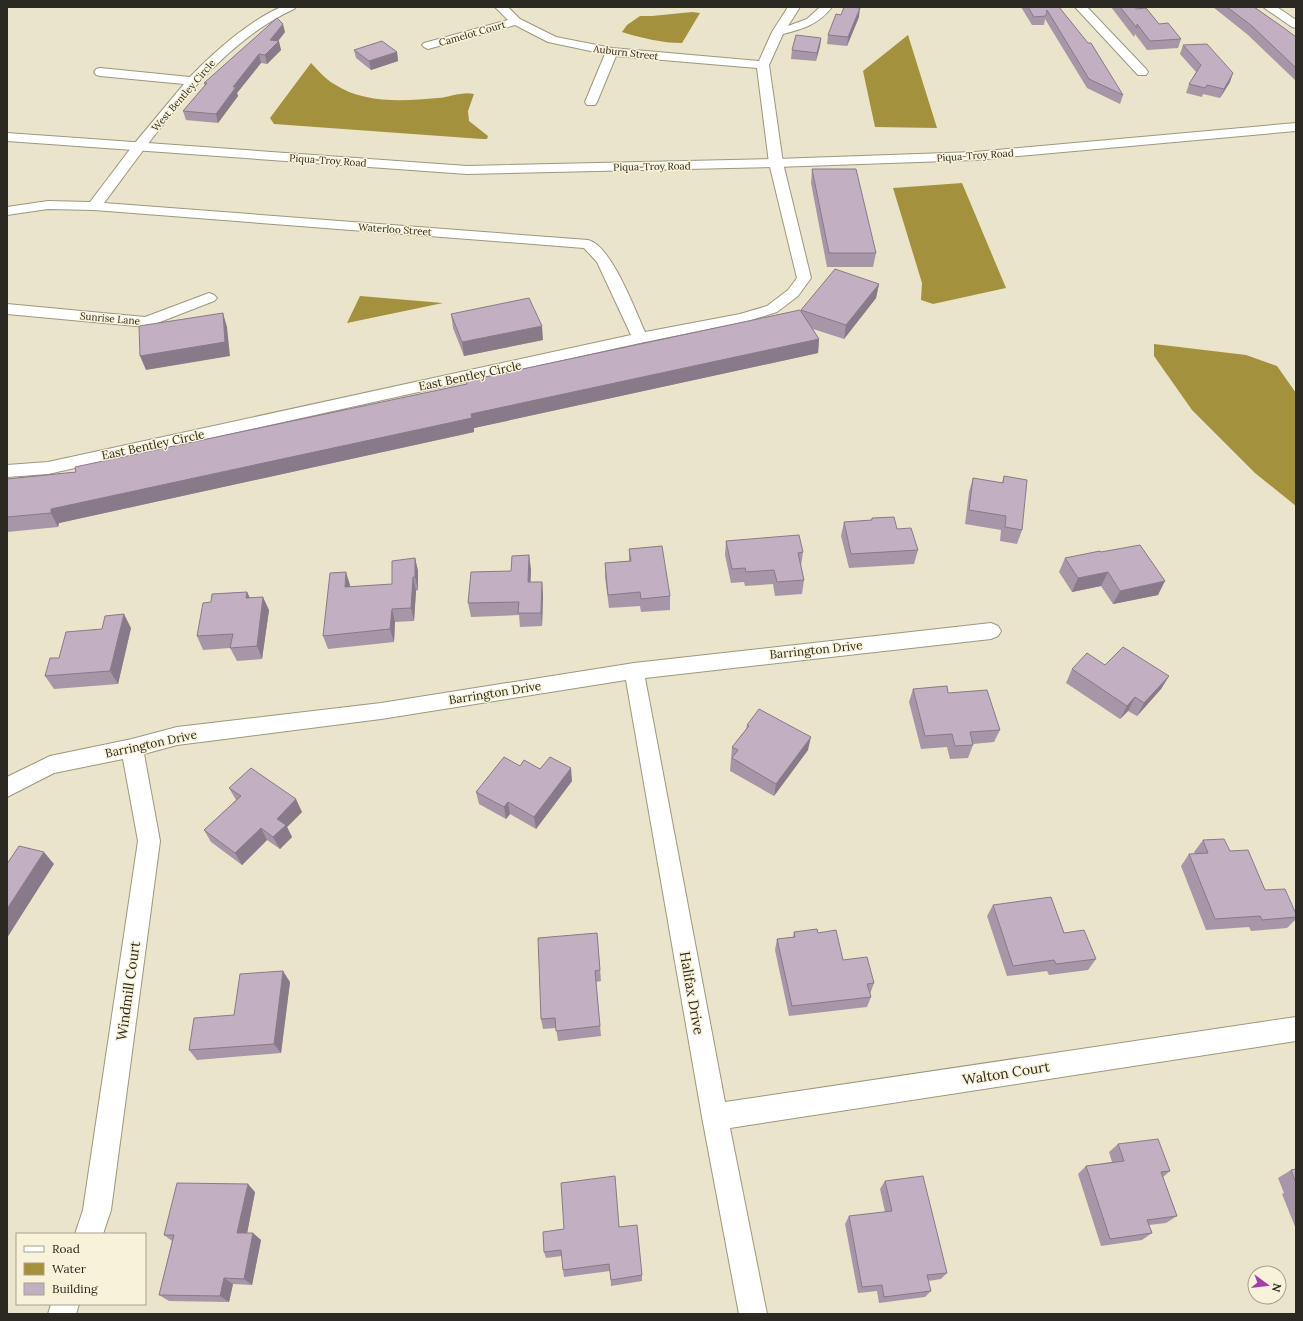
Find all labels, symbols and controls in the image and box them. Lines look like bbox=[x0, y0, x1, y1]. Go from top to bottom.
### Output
street label: Camelot Court bbox=[437, 18, 507, 49]
street label: Auburn Street bbox=[592, 42, 659, 63]
street label: West Bentley Circle bbox=[149, 56, 219, 134]
street label: Piqua-Troy Road bbox=[936, 146, 1014, 165]
street label: Piqua-Troy Road bbox=[289, 151, 367, 170]
street label: Piqua-Troy Road bbox=[613, 159, 691, 174]
street label: Waterloo Street bbox=[358, 220, 432, 239]
street label: Sunrise Lane bbox=[79, 309, 141, 328]
street label: East Bentley Circle bbox=[417, 357, 523, 394]
street label: East Bentley Circle bbox=[100, 426, 206, 463]
street label: Barrington Drive bbox=[769, 637, 864, 662]
street label: Barrington Drive bbox=[448, 678, 543, 707]
street label: Barrington Drive bbox=[104, 726, 199, 761]
street label: Windmill Court bbox=[112, 940, 144, 1042]
street label: Halifax Drive bbox=[676, 950, 708, 1036]
street label: Walton Court bbox=[961, 1057, 1051, 1089]
legend bbox=[16, 1233, 146, 1305]
text: Road bbox=[52, 1241, 80, 1256]
text: Water bbox=[52, 1261, 87, 1276]
north arrow bbox=[1247, 1265, 1287, 1305]
text: Building bbox=[52, 1281, 98, 1296]
text: N bbox=[1269, 1282, 1285, 1294]

